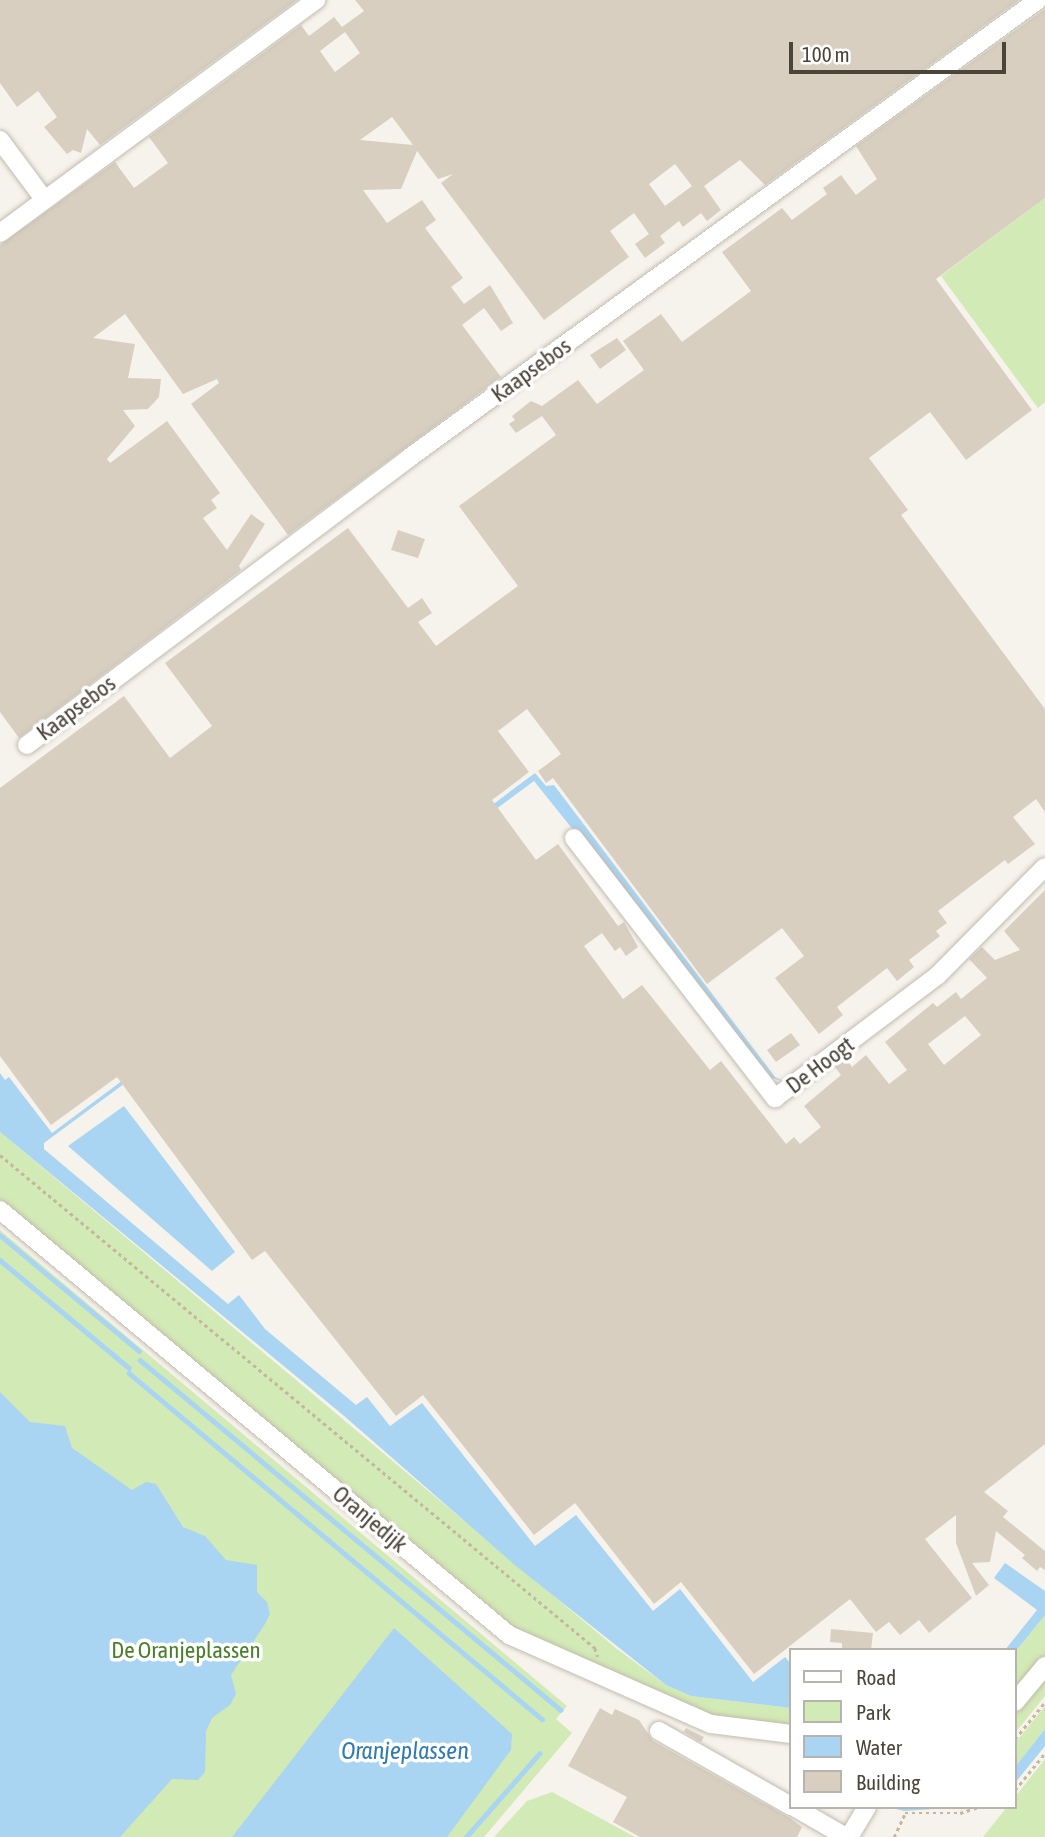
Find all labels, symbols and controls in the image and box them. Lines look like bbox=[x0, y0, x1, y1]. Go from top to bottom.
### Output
scale bar bbox=[793, 28, 1010, 72]
text: 100 m bbox=[802, 42, 850, 66]
street label: Kaapsebos bbox=[486, 332, 576, 408]
street label: Kaapsebos bbox=[31, 669, 121, 747]
street label: De Hoogt bbox=[781, 1031, 859, 1099]
street label: Oranjedijk bbox=[327, 1480, 413, 1558]
park label: De Oranjeplassen bbox=[111, 1636, 261, 1664]
legend bbox=[790, 1648, 1017, 1809]
text: Road bbox=[856, 1665, 896, 1689]
text: Park bbox=[856, 1700, 891, 1724]
text: Water bbox=[856, 1735, 902, 1759]
water label: Oranjeplassen bbox=[341, 1737, 469, 1765]
text: Building bbox=[856, 1770, 920, 1794]

